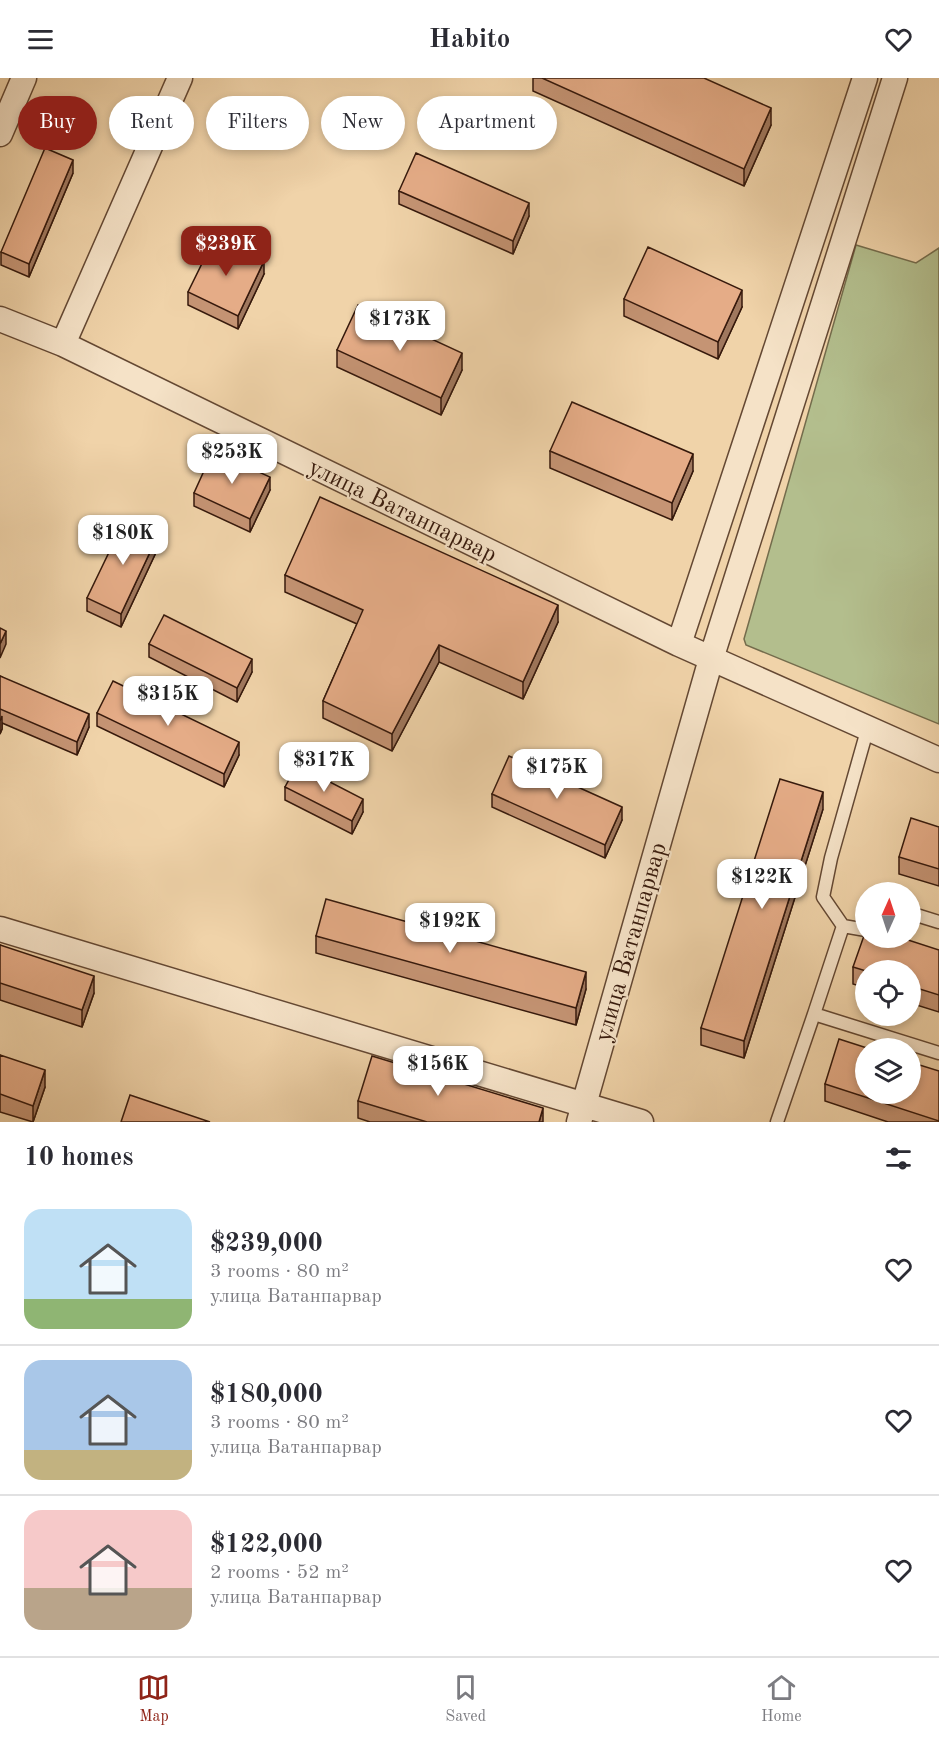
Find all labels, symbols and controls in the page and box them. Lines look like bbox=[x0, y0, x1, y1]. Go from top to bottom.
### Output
icon: menu bbox=[24, 23, 57, 56]
icon: heart bbox=[882, 23, 915, 56]
text: Habito bbox=[429, 26, 510, 53]
chip: Buy bbox=[18, 96, 97, 150]
chip: Rent bbox=[109, 96, 194, 150]
chip: Filters bbox=[206, 96, 309, 150]
chip: New bbox=[321, 96, 405, 150]
chip: Apartment bbox=[417, 96, 557, 150]
pin: $239K bbox=[184, 226, 268, 277]
text: $239K bbox=[195, 235, 257, 255]
pin: $173K bbox=[358, 301, 442, 352]
text: $173K bbox=[369, 310, 431, 330]
pin: $253K bbox=[190, 434, 274, 485]
text: $253K bbox=[201, 443, 263, 463]
street label: улица Ватанпарвар bbox=[304, 456, 500, 568]
pin: $180K bbox=[81, 515, 165, 566]
text: $180K bbox=[92, 524, 154, 544]
pin: $315K bbox=[126, 676, 210, 727]
text: $315K bbox=[137, 685, 199, 705]
pin: $317K bbox=[282, 742, 366, 793]
pin: $175K bbox=[515, 749, 599, 800]
text: $317K bbox=[293, 751, 355, 771]
text: $175K bbox=[526, 758, 588, 778]
street label: улица Ватанпарвар bbox=[592, 840, 672, 1045]
pin: $122K bbox=[720, 859, 804, 910]
text: $122K bbox=[731, 868, 793, 888]
north arrow bbox=[855, 882, 921, 948]
map controls bbox=[855, 882, 921, 1104]
pin: $192K bbox=[408, 903, 492, 954]
text: $192K bbox=[419, 912, 481, 932]
button: locate bbox=[855, 960, 921, 1026]
button: layers bbox=[855, 1038, 921, 1104]
pin: $156K bbox=[396, 1046, 480, 1097]
text: $156K bbox=[407, 1055, 469, 1075]
icon: filters bbox=[882, 1142, 915, 1175]
text: 10 homes bbox=[24, 1145, 133, 1171]
text: $239,000 bbox=[210, 1231, 323, 1257]
icon: home bbox=[72, 1233, 144, 1305]
icon: heart bbox=[882, 1253, 915, 1286]
text: 3 rooms · 80 m² bbox=[210, 1262, 349, 1282]
text: улица Ватанпарвар bbox=[210, 1287, 382, 1307]
text: $180,000 bbox=[210, 1382, 323, 1408]
icon: home bbox=[72, 1384, 144, 1456]
icon: heart bbox=[882, 1404, 915, 1437]
text: 3 rooms · 80 m² bbox=[210, 1413, 349, 1433]
text: улица Ватанпарвар bbox=[210, 1438, 382, 1458]
text: $122,000 bbox=[210, 1532, 323, 1558]
icon: home bbox=[72, 1534, 144, 1606]
icon: heart bbox=[882, 1554, 915, 1587]
text: 2 rooms · 52 m² bbox=[210, 1563, 349, 1583]
text: улица Ватанпарвар bbox=[210, 1588, 382, 1608]
tab: Map bbox=[137, 1671, 170, 1727]
tab: Saved bbox=[445, 1671, 486, 1727]
tab: Home bbox=[761, 1671, 802, 1727]

